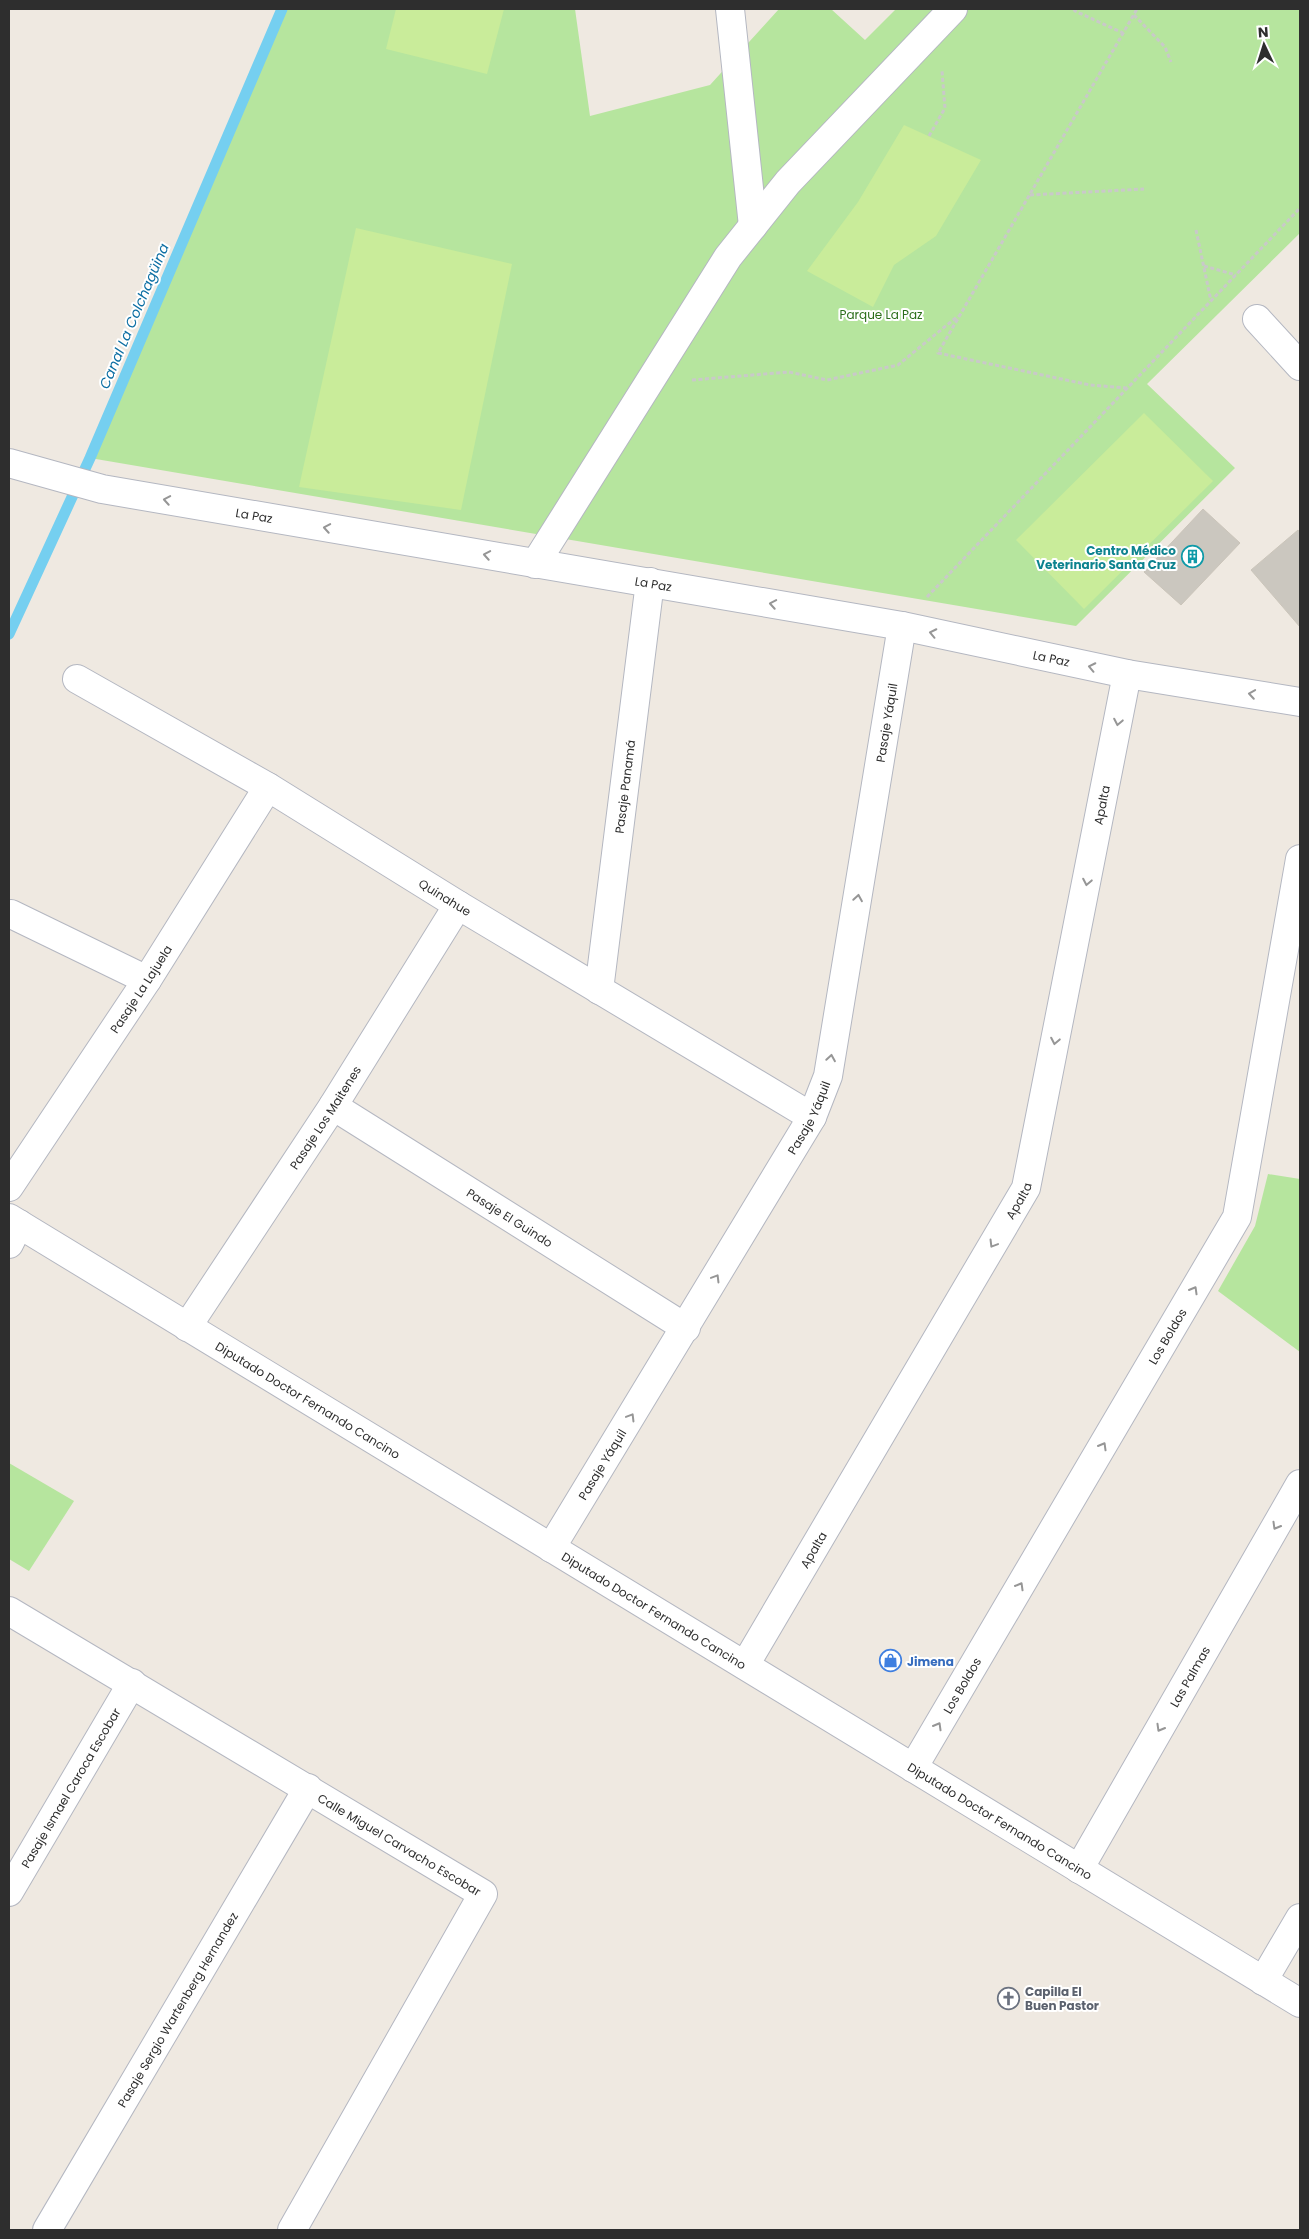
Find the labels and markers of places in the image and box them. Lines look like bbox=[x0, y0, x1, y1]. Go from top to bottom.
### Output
place label: Centro Médico Veterinario Santa Cruz bbox=[1036, 542, 1176, 573]
building icon: Centro Médico Veterinario Santa Cruz bbox=[1180, 545, 1204, 569]
shop icon: Jimena bbox=[879, 1649, 903, 1673]
place label: Jimena bbox=[907, 1653, 954, 1670]
place label: Capilla El Buen Pastor bbox=[1025, 1983, 1099, 2014]
church icon: Capilla El Buen Pastor bbox=[997, 1986, 1021, 2010]

